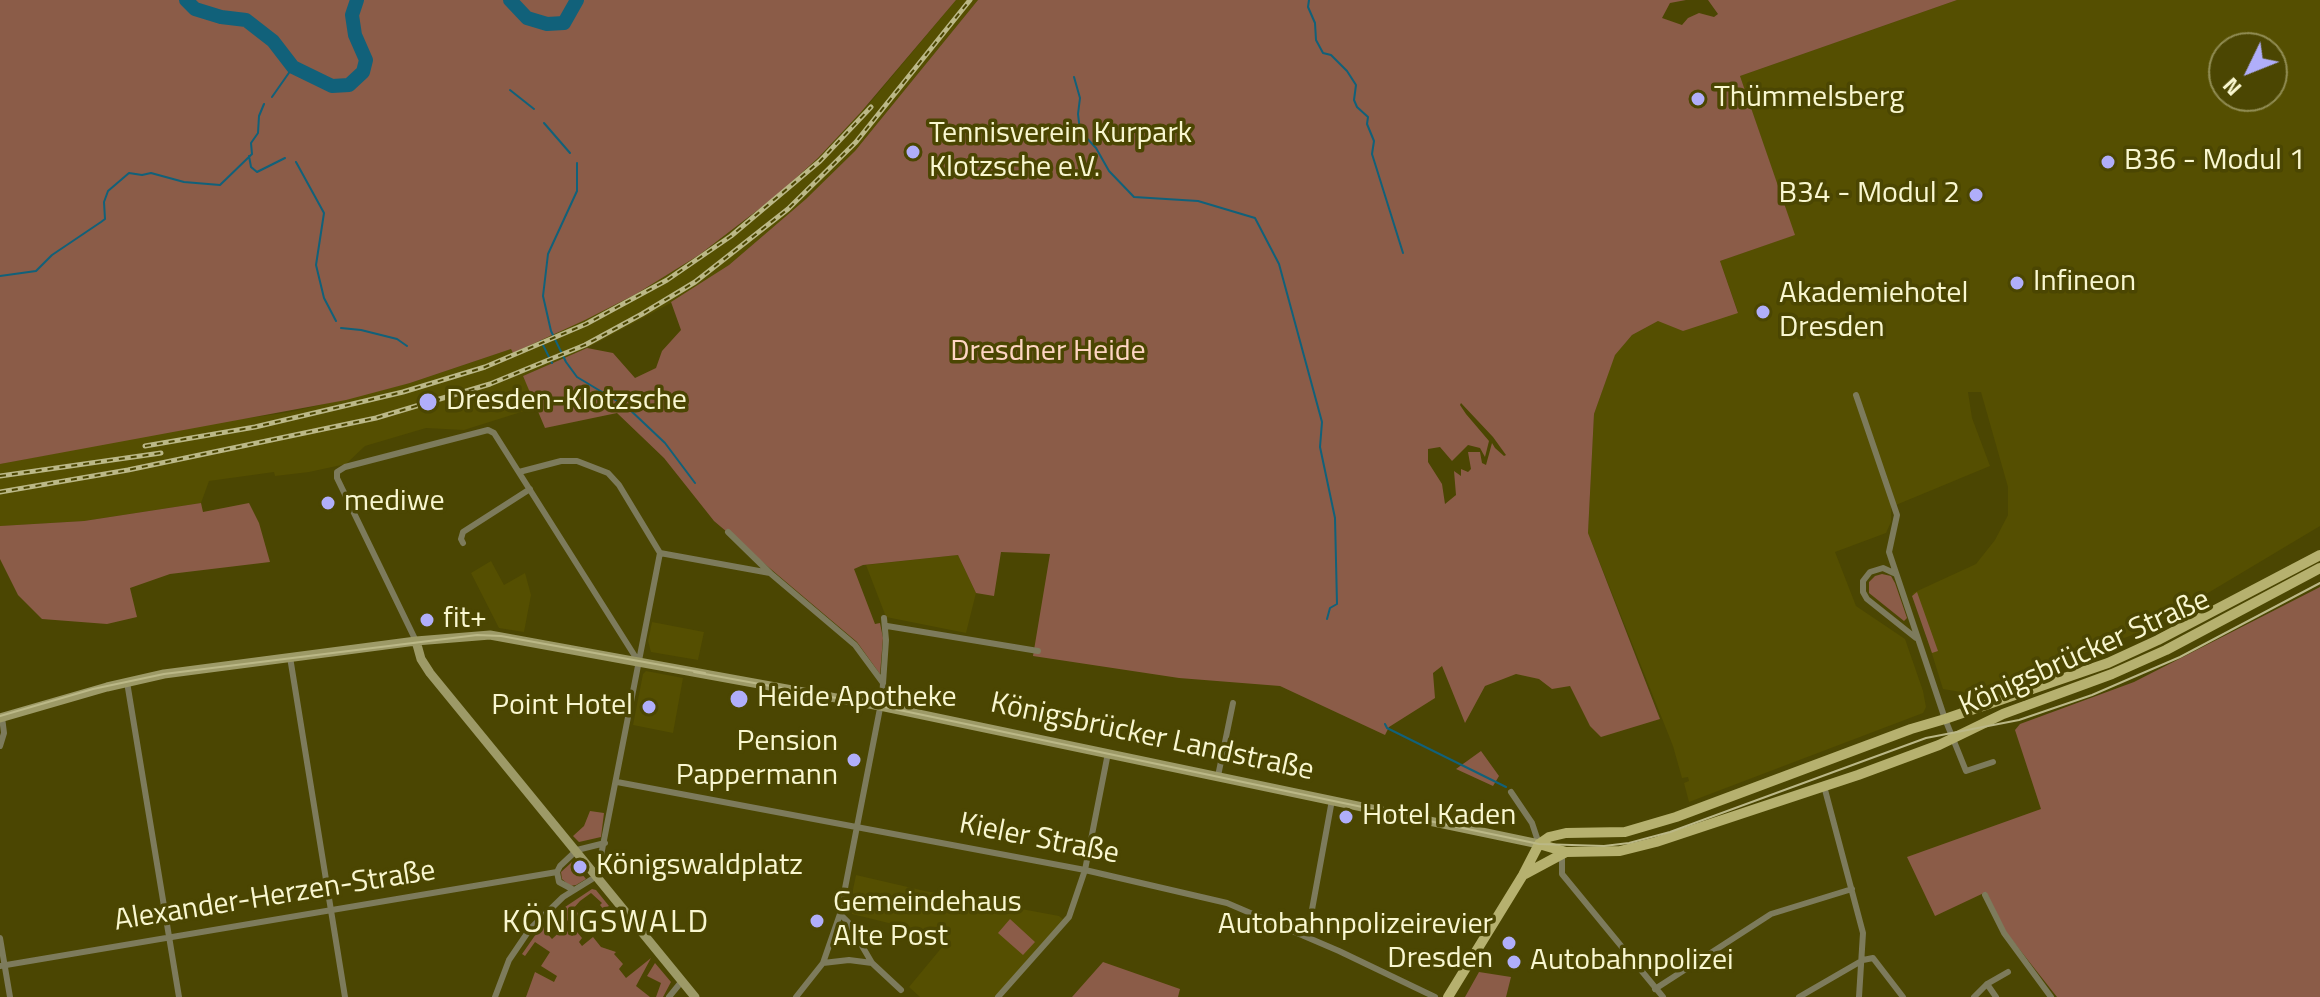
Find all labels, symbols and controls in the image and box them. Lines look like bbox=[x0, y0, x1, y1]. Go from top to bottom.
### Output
north arrow bbox=[2208, 32, 2288, 112]
text: N bbox=[2214, 70, 2250, 104]
place label: Thümmelsberg bbox=[1714, 81, 1905, 117]
marker: Thümmelsberg bbox=[1689, 90, 1707, 108]
place label: Tennisverein Kurpark Klotzsche e.V. bbox=[929, 117, 1192, 188]
marker: Tennisverein Kurpark Klotzsche e.V. bbox=[904, 143, 922, 161]
place label: B36 - Modul 1 bbox=[2124, 144, 2305, 180]
marker: B36 - Modul 1 bbox=[2099, 153, 2117, 171]
place label: B34 - Modul 2 bbox=[1779, 177, 1960, 213]
marker: B34 - Modul 2 bbox=[1967, 186, 1985, 204]
place label: Infineon bbox=[2033, 265, 2136, 301]
marker: Infineon bbox=[2008, 274, 2026, 292]
place label: Akademiehotel Dresden bbox=[1779, 277, 1968, 348]
marker: Akademiehotel Dresden bbox=[1754, 303, 1772, 321]
park label: Dresdner Heide bbox=[950, 335, 1146, 371]
place label: Dresden-Klotzsche bbox=[446, 384, 687, 420]
marker: Dresden-Klotzsche bbox=[417, 391, 439, 413]
place label: mediwe bbox=[344, 485, 445, 521]
marker: mediwe bbox=[319, 494, 337, 512]
street label: Königsbrücker Straße bbox=[1954, 583, 2216, 725]
place label: fit+ bbox=[443, 602, 487, 638]
marker: fit+ bbox=[418, 611, 436, 629]
place label: Heide Apotheke bbox=[757, 681, 957, 717]
street label: Königsbrücker Landstraße bbox=[987, 686, 1317, 790]
marker: Heide Apotheke bbox=[728, 688, 750, 710]
place label: Point Hotel bbox=[491, 689, 633, 725]
marker: Point Hotel bbox=[640, 698, 658, 716]
place label: Pension Pappermann bbox=[676, 725, 838, 796]
marker: Pension Pappermann bbox=[845, 751, 863, 769]
place label: Hotel Kaden bbox=[1362, 799, 1516, 835]
street label: Kieler Straße bbox=[956, 807, 1122, 873]
marker: Hotel Kaden bbox=[1337, 808, 1355, 826]
place label: Königswaldplatz bbox=[596, 849, 803, 885]
street label: Alexander-Herzen-Straße bbox=[112, 854, 438, 940]
marker: Königswaldplatz bbox=[571, 858, 589, 876]
place label: Gemeindehaus Alte Post bbox=[833, 886, 1022, 956]
district label: KÖNIGSWALD bbox=[502, 905, 710, 943]
place label: Autobahnpolizeirevier Dresden bbox=[1218, 908, 1493, 978]
marker: Gemeindehaus Alte Post bbox=[808, 912, 826, 930]
marker: Autobahnpolizeirevier Dresden bbox=[1500, 934, 1518, 952]
place label: Autobahnpolizei bbox=[1530, 944, 1734, 980]
marker: Autobahnpolizei bbox=[1505, 953, 1523, 971]

